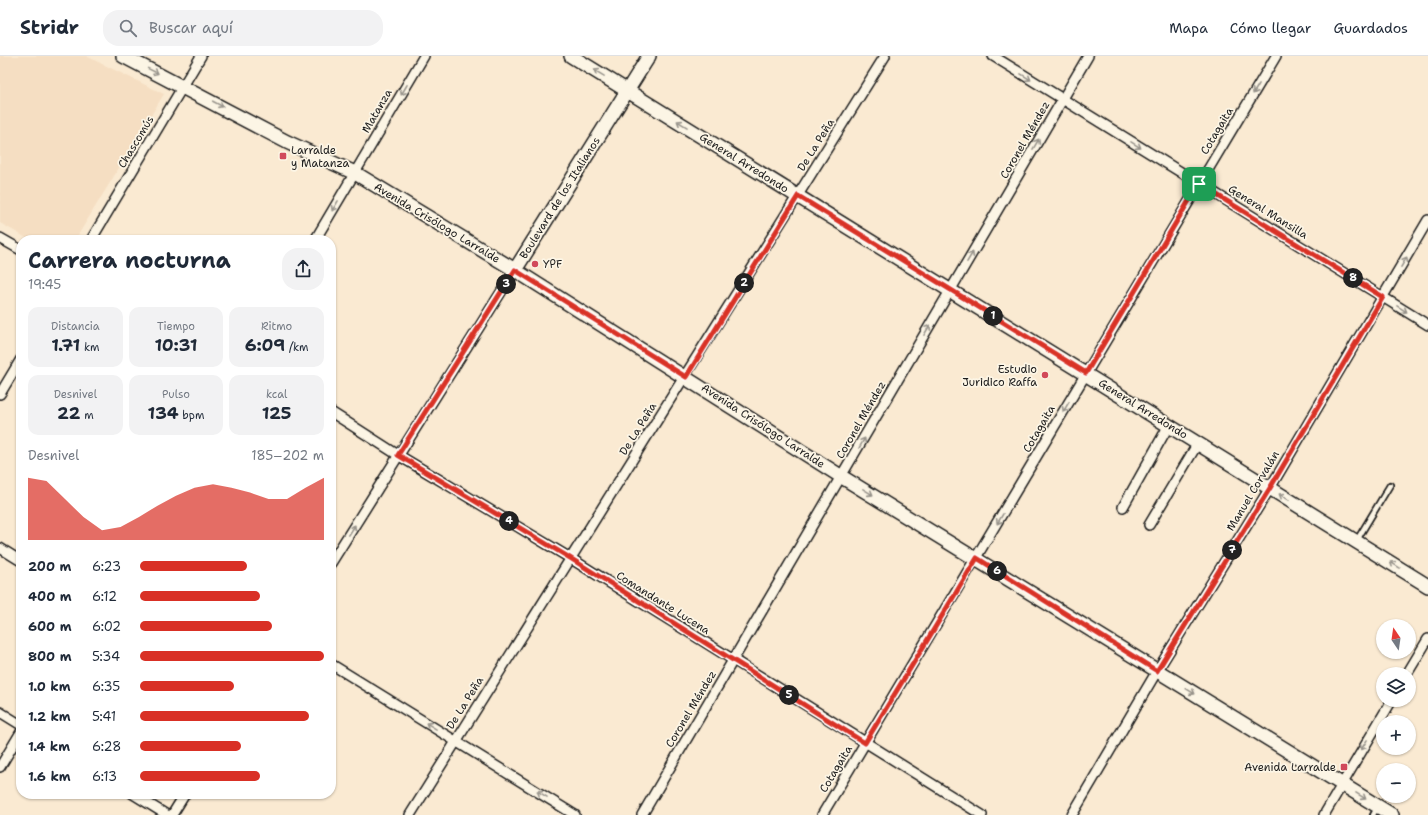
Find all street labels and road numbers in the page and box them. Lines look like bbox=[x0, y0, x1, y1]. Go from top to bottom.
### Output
street label: Matanza bbox=[358, 86, 396, 136]
street label: Coronel Méndez bbox=[997, 99, 1053, 181]
street label: Cotagaita bbox=[1197, 105, 1237, 157]
street label: Chascomús bbox=[115, 113, 157, 171]
street label: De La Peña bbox=[794, 116, 838, 174]
street label: General Arredondo bbox=[697, 129, 792, 197]
street label: Boulevard de los Italianos bbox=[516, 134, 604, 262]
street label: Avenida Crisólogo Larralde bbox=[371, 179, 503, 267]
street label: General Mansilla bbox=[1225, 181, 1311, 243]
street label: General Arredondo bbox=[1096, 375, 1191, 443]
street label: Coronel Méndez bbox=[833, 379, 889, 461]
street label: Avenida Crisólogo Larralde bbox=[698, 380, 828, 472]
street label: De La Peña bbox=[616, 400, 660, 458]
street label: Cotagaita bbox=[1019, 403, 1059, 455]
street label: Manuel Corvalán bbox=[1223, 448, 1283, 534]
street label: Comandante Lucena bbox=[613, 568, 713, 638]
street label: Coronel Méndez bbox=[662, 668, 720, 750]
street label: De La Peña bbox=[443, 674, 487, 732]
street label: Cotagaita bbox=[816, 743, 856, 795]

